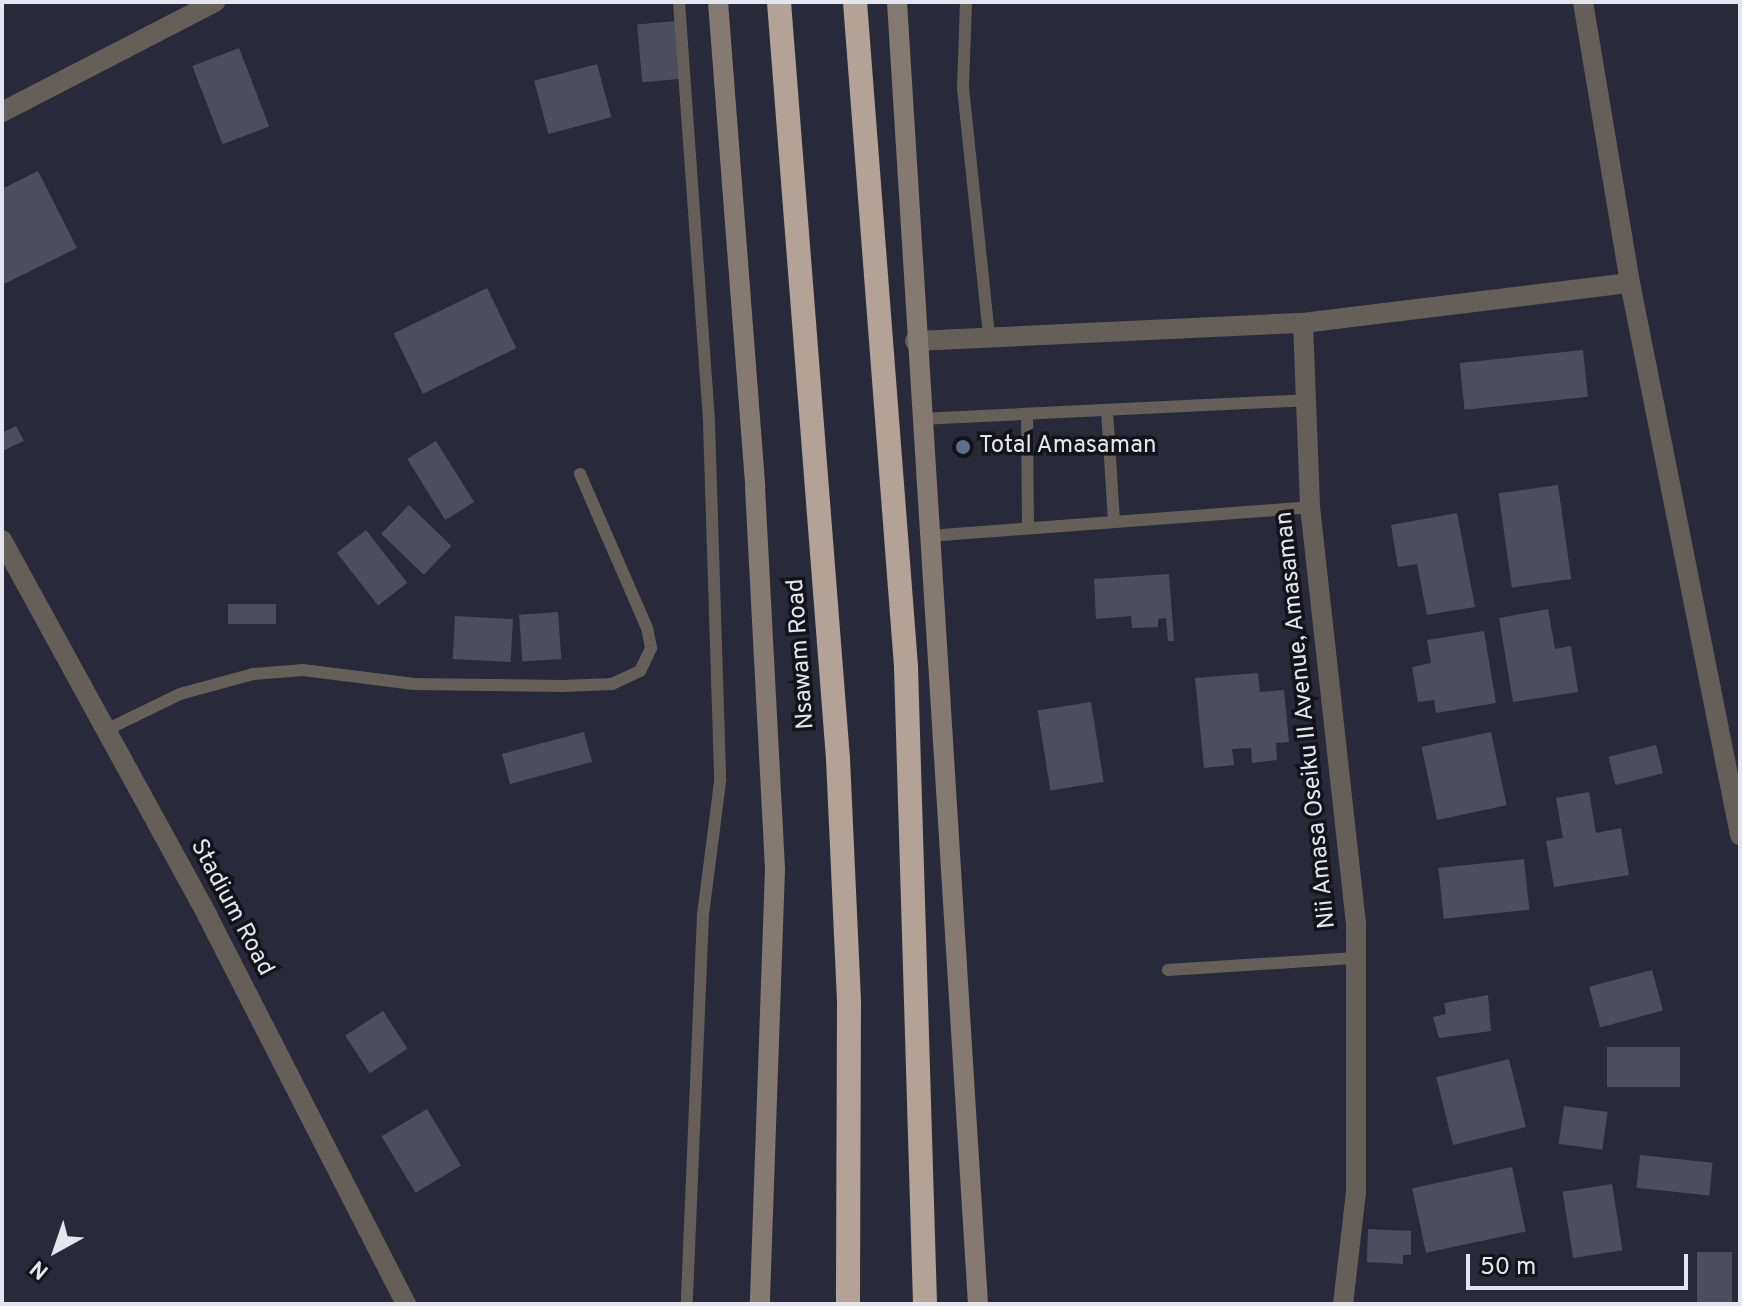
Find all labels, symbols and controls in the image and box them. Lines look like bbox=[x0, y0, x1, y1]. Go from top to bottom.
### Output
place label: Total Amasaman bbox=[979, 433, 1158, 461]
marker: Total Amasaman bbox=[954, 438, 972, 456]
street label: Nii Amasa Oseiku II Avenue, Amasaman bbox=[1271, 508, 1343, 932]
street label: Nsawam Road bbox=[782, 578, 822, 730]
street label: Stadium Road bbox=[183, 835, 279, 981]
north arrow bbox=[16, 1210, 96, 1290]
scale bar bbox=[1470, 1238, 1692, 1288]
text: N bbox=[26, 1253, 55, 1284]
text: 50 m bbox=[1480, 1253, 1536, 1283]

